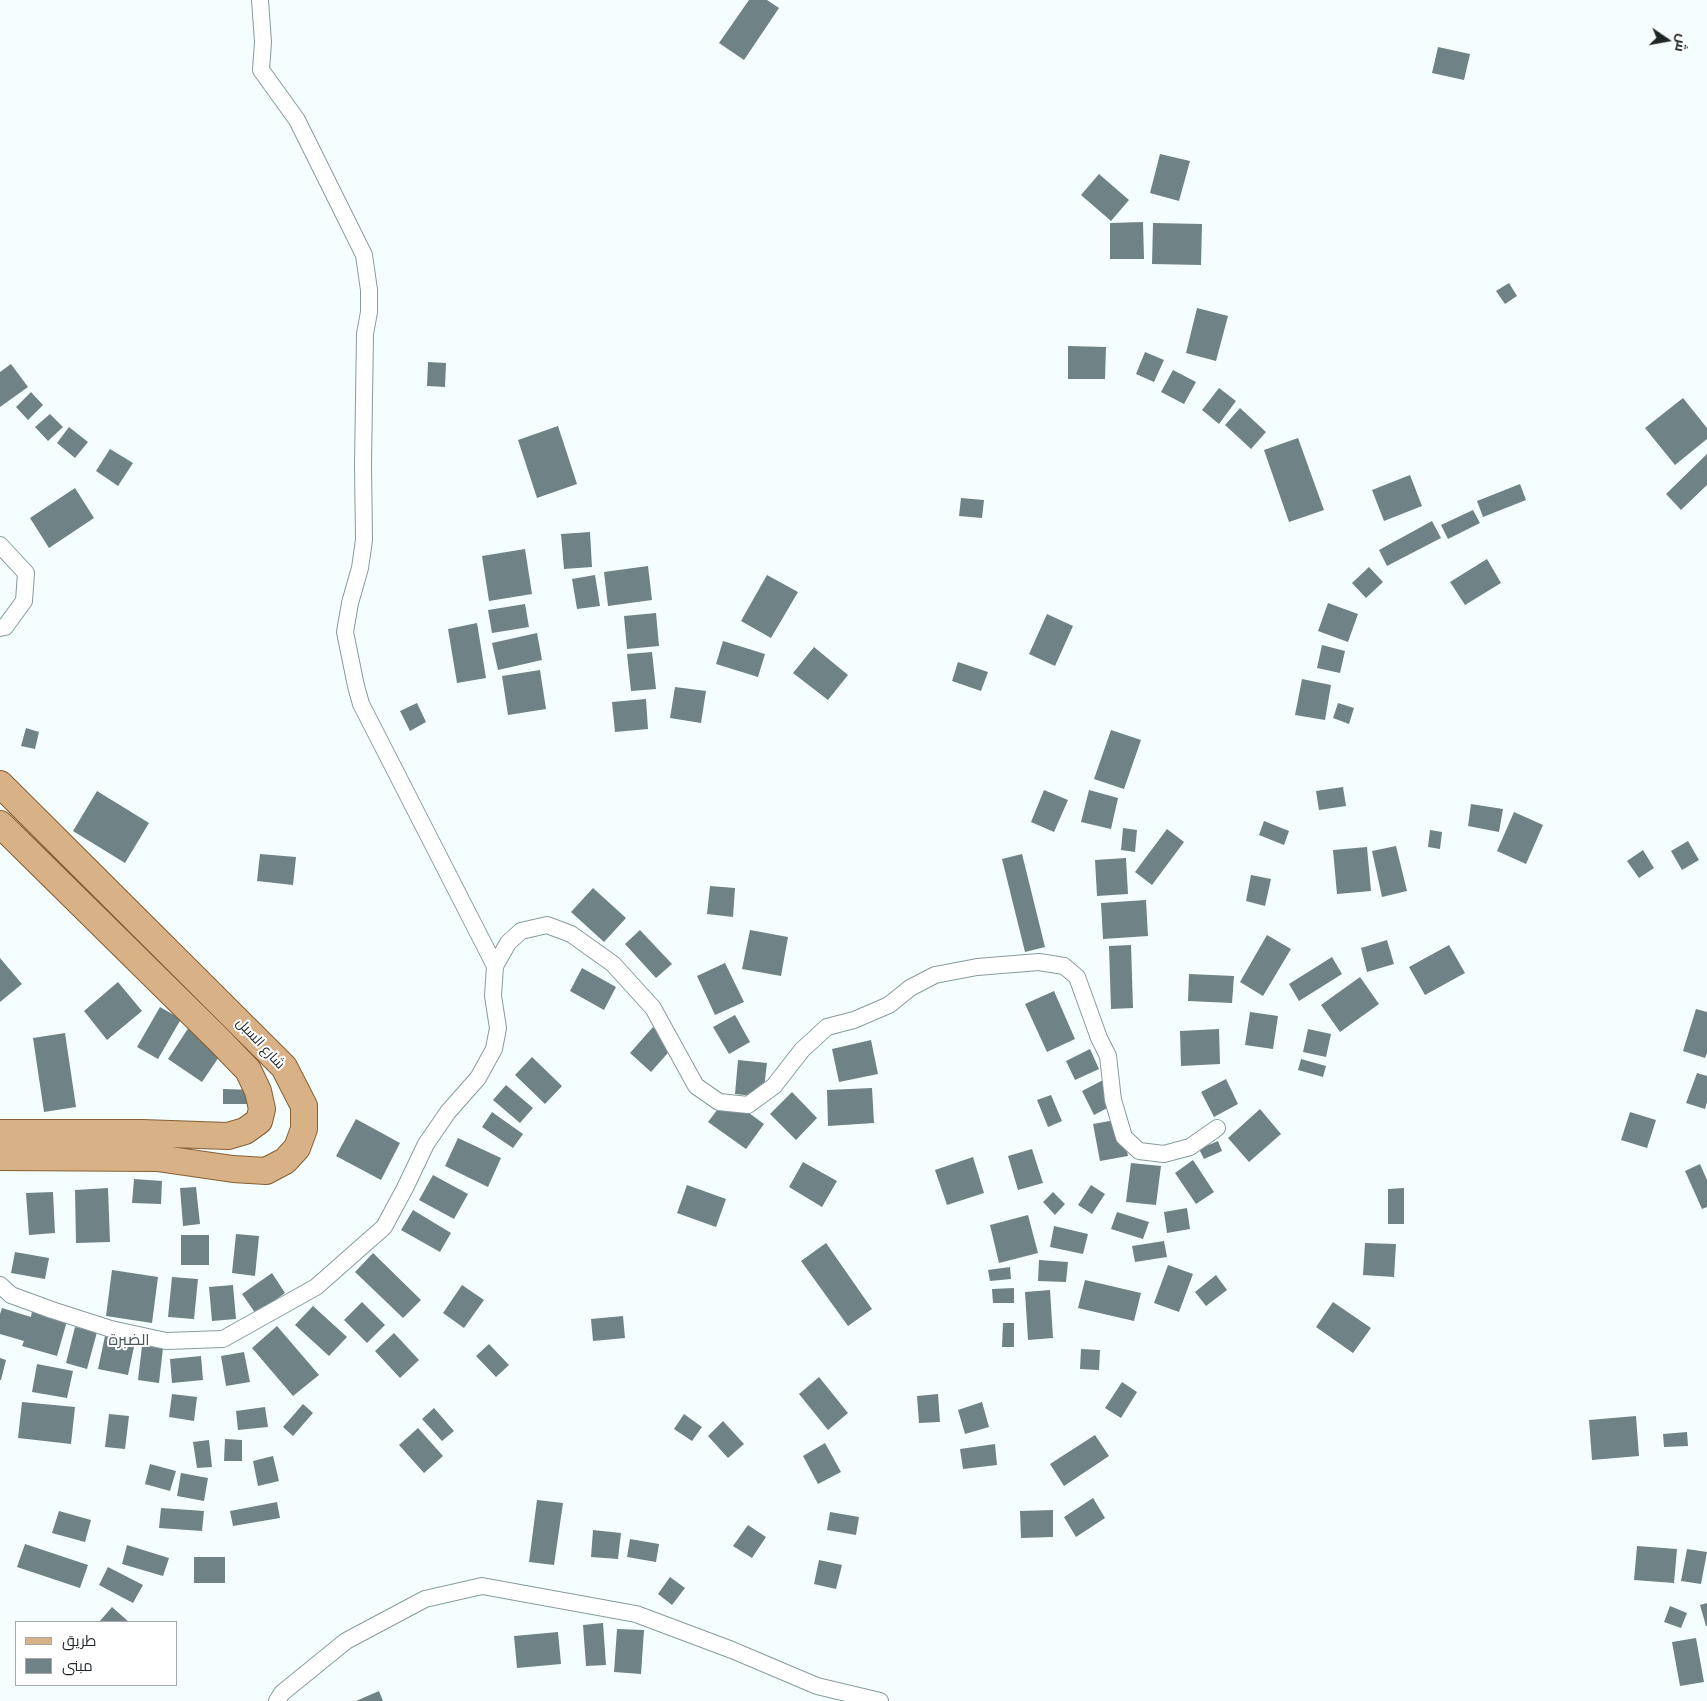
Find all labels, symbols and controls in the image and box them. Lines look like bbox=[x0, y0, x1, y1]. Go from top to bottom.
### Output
north arrow bbox=[1642, 15, 1692, 65]
text: ش bbox=[1672, 33, 1691, 54]
street label: شارع السبل bbox=[232, 1015, 288, 1073]
district label: الضبرة bbox=[108, 1331, 150, 1351]
legend bbox=[15, 1621, 178, 1686]
text: طريق bbox=[62, 1632, 96, 1650]
text: مبنى bbox=[62, 1657, 93, 1675]

